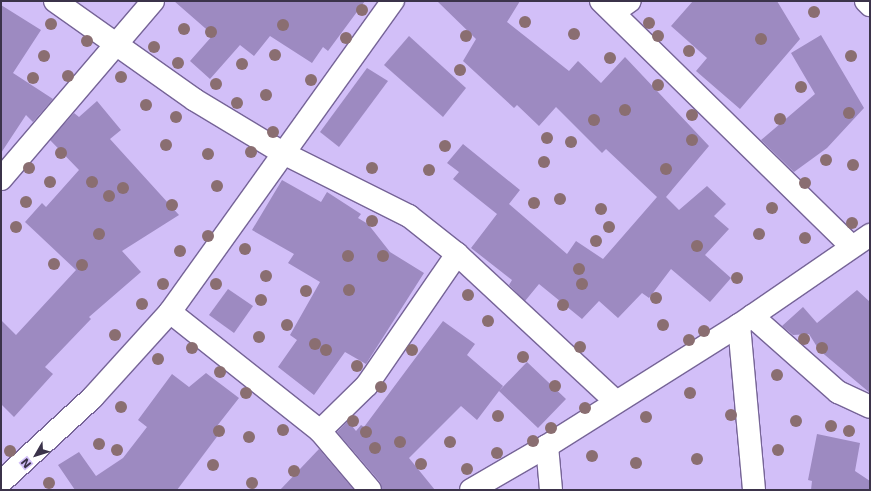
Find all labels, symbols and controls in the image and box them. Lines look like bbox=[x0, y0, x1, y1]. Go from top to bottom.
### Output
north arrow bbox=[16, 435, 56, 475]
text: N bbox=[18, 455, 34, 471]

